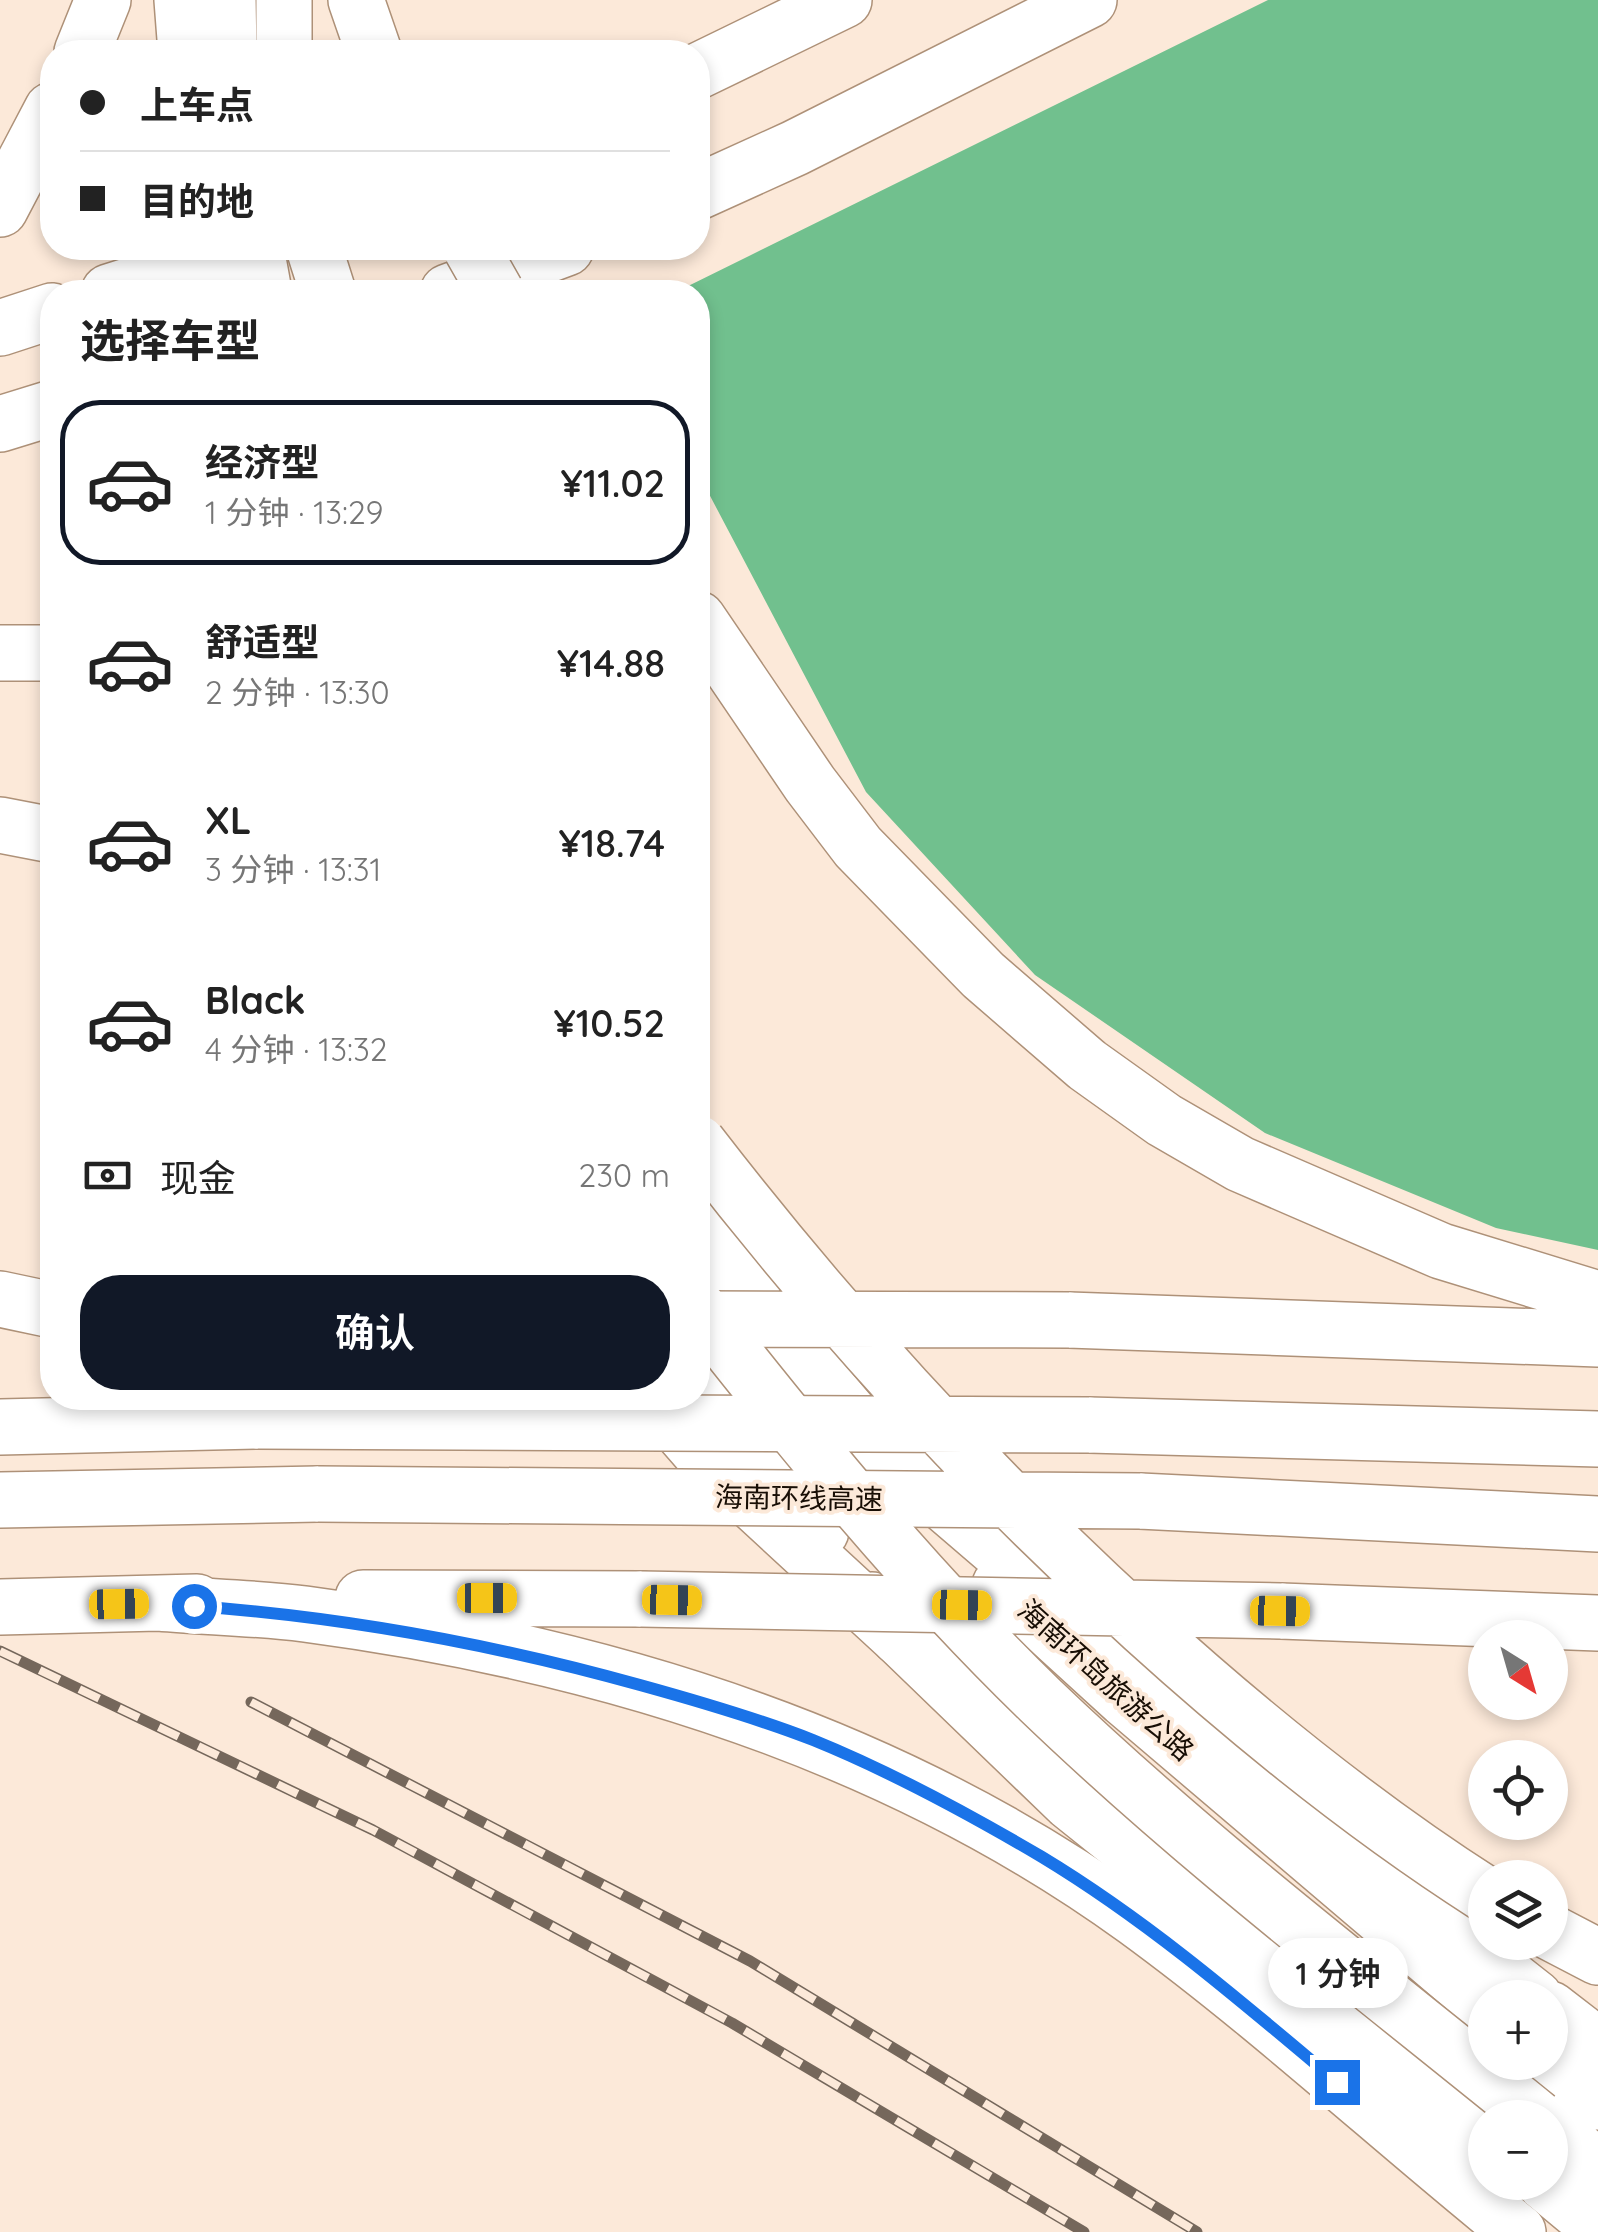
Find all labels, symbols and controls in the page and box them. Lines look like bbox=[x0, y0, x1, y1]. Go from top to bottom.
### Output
text: 上车点 bbox=[140, 81, 254, 129]
text: 目的地 bbox=[140, 177, 254, 225]
text: 选择车型 bbox=[80, 312, 260, 368]
icon: car bbox=[85, 438, 175, 528]
text: 经济型 bbox=[205, 438, 319, 486]
text: ¥11.02 bbox=[561, 459, 665, 507]
text: 1 分钟 · 13:29 bbox=[205, 492, 383, 532]
icon: car bbox=[85, 618, 175, 708]
text: 舒适型 bbox=[205, 618, 319, 666]
text: ¥14.88 bbox=[557, 639, 665, 687]
text: 2 分钟 · 13:30 bbox=[205, 672, 390, 712]
text: XL bbox=[205, 796, 251, 844]
icon: car bbox=[85, 798, 175, 888]
text: ¥18.74 bbox=[558, 819, 665, 867]
text: 3 分钟 · 13:31 bbox=[205, 849, 381, 889]
text: Black bbox=[205, 976, 305, 1024]
icon: car bbox=[85, 978, 175, 1068]
text: ¥10.52 bbox=[554, 999, 665, 1047]
text: 4 分钟 · 13:32 bbox=[205, 1029, 387, 1069]
icon: cash bbox=[80, 1148, 135, 1203]
text: 现金 bbox=[160, 1154, 236, 1202]
text: 230 m bbox=[579, 1155, 670, 1195]
button: 确认 bbox=[80, 1275, 670, 1390]
street label: 海南环线高速 bbox=[715, 1479, 883, 1516]
car bbox=[457, 1583, 517, 1613]
route start bbox=[172, 1584, 217, 1629]
car bbox=[642, 1584, 702, 1616]
car bbox=[89, 1588, 149, 1620]
car bbox=[932, 1589, 992, 1621]
street label: 海南环岛旅游公路 bbox=[1011, 1592, 1201, 1768]
car bbox=[1250, 1595, 1310, 1627]
north arrow bbox=[1468, 1620, 1568, 1720]
map controls bbox=[1468, 1620, 1568, 2200]
button: locate bbox=[1468, 1740, 1568, 1840]
button: layers bbox=[1468, 1860, 1568, 1960]
callout: 1 分钟 bbox=[1267, 1937, 1407, 2007]
text: 1 分钟 bbox=[1295, 1953, 1381, 1993]
button: + bbox=[1468, 1980, 1568, 2080]
route end bbox=[1315, 2060, 1360, 2105]
button: − bbox=[1468, 2100, 1568, 2200]

